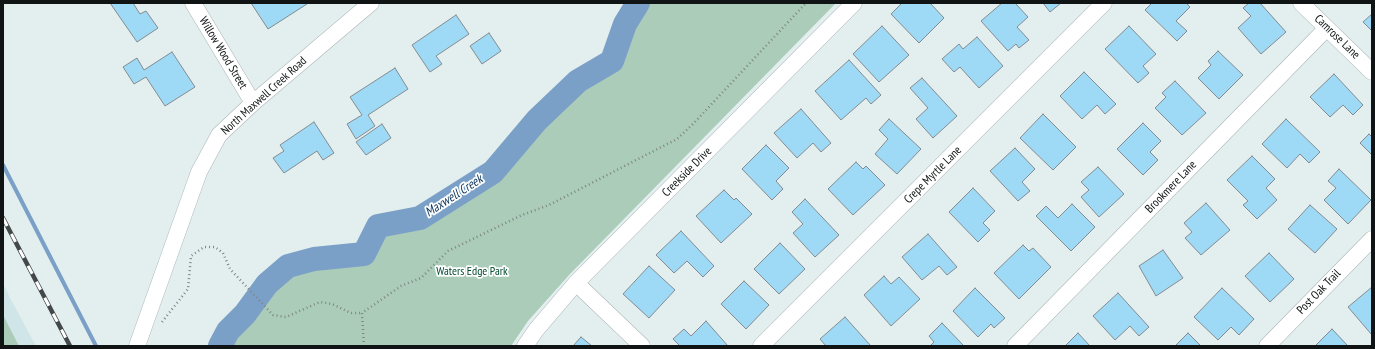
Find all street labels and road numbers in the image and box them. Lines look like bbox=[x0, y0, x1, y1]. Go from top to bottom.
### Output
street label: Camrose Lane bbox=[1311, 12, 1363, 62]
street label: Willow Wood Street bbox=[196, 14, 250, 92]
street label: North Maxwell Creek Road bbox=[218, 54, 310, 138]
street label: Crepe Myrtle Lane bbox=[901, 143, 965, 207]
street label: Creekside Drive bbox=[659, 144, 715, 200]
street label: Brookmere Lane bbox=[1142, 158, 1200, 216]
street label: Post Oak Trail bbox=[1294, 267, 1344, 317]

